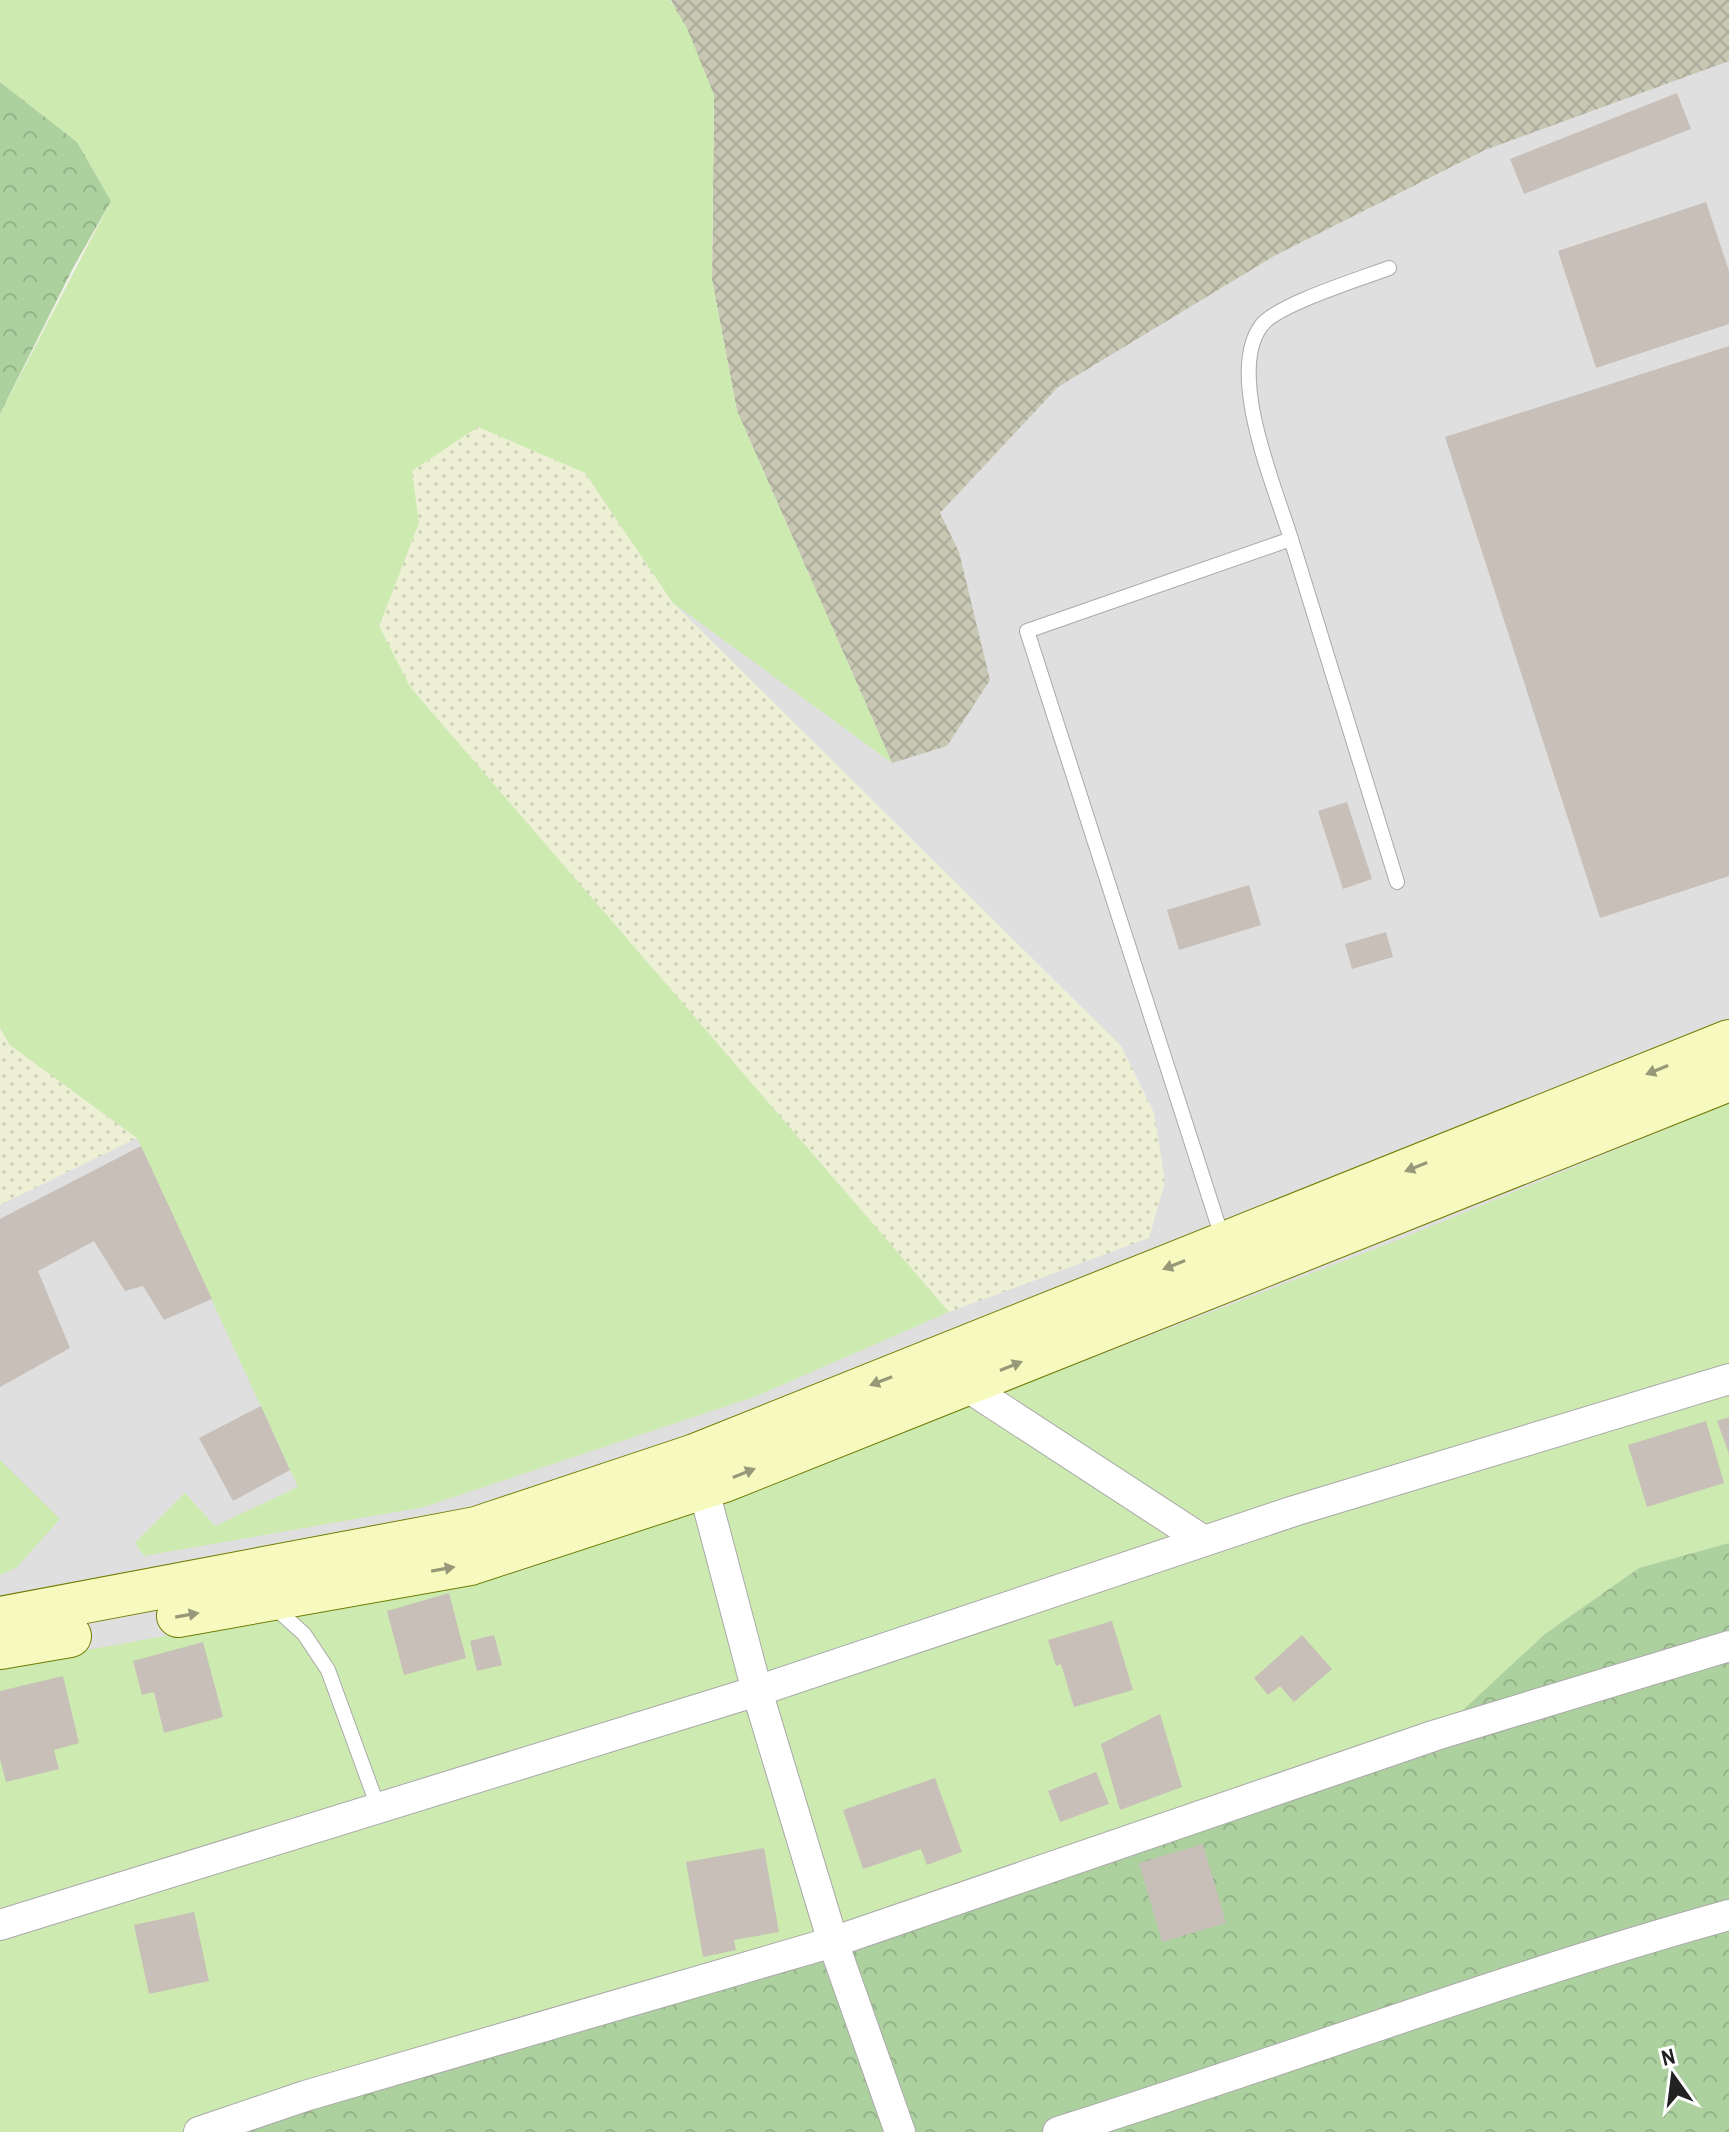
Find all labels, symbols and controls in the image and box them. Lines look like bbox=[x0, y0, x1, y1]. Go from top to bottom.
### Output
one-way arrow bbox=[1645, 1064, 1669, 1077]
one-way arrow bbox=[1404, 1161, 1427, 1174]
one-way arrow bbox=[1162, 1258, 1186, 1271]
one-way arrow bbox=[999, 1360, 1023, 1373]
one-way arrow bbox=[868, 1375, 892, 1388]
one-way arrow bbox=[732, 1466, 756, 1479]
one-way arrow bbox=[431, 1562, 456, 1574]
one-way arrow bbox=[175, 1608, 200, 1620]
north arrow bbox=[1633, 2036, 1713, 2116]
text: N bbox=[1658, 2040, 1678, 2073]

